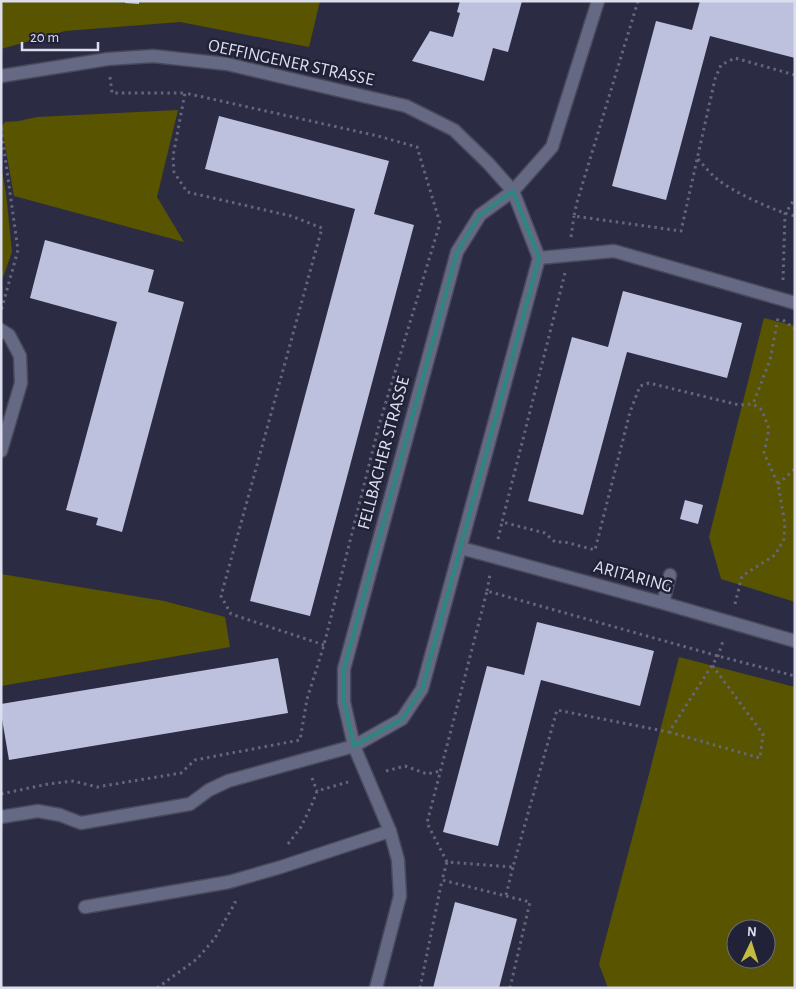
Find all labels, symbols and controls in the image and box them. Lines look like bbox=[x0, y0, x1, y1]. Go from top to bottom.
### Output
scale bar bbox=[22, 20, 99, 52]
text: 20 m bbox=[30, 30, 59, 45]
street label: OEFFINGENER STRASSE bbox=[206, 37, 376, 89]
street label: FELLBACHER STRASSE bbox=[355, 374, 413, 531]
street label: ARITARING bbox=[592, 558, 674, 596]
north arrow bbox=[726, 919, 776, 969]
text: N bbox=[746, 925, 757, 939]

